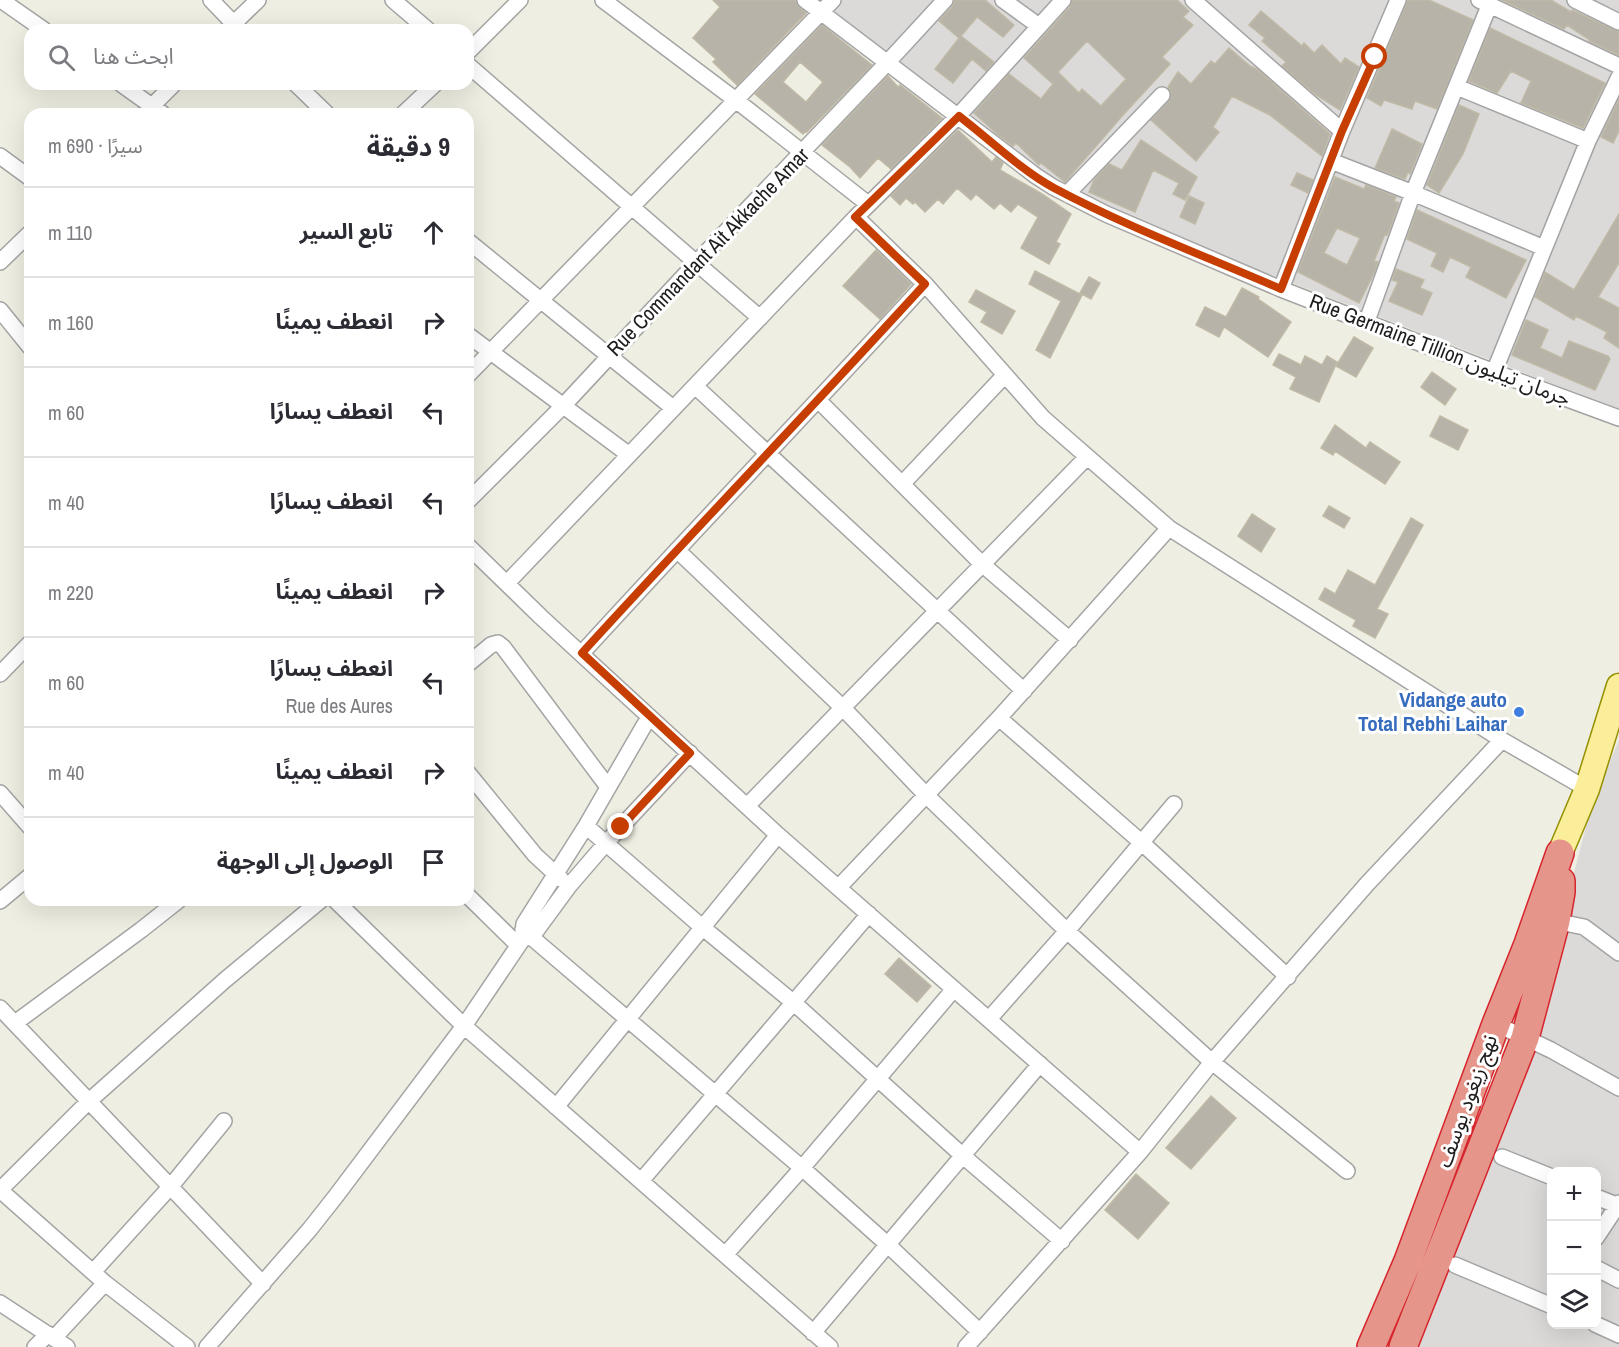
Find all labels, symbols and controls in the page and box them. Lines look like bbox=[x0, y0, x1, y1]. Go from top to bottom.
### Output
search box bbox=[24, 24, 474, 90]
icon: search bbox=[45, 41, 78, 74]
text: ابحث هنا bbox=[93, 41, 174, 71]
route start bbox=[1361, 43, 1387, 69]
text: 9 دقيقة bbox=[367, 129, 450, 164]
text: سيرًا · 690 m bbox=[48, 132, 143, 159]
street label: Rue Commandant Ait Akkache Amar bbox=[600, 141, 815, 362]
text: تابع السير bbox=[300, 216, 393, 246]
icon: ahead bbox=[417, 216, 450, 249]
text: 110 m bbox=[48, 219, 92, 246]
street label: Rue Germaine Tillion جرمان تيليون bbox=[1305, 286, 1575, 413]
text: انعطف يمينًا bbox=[275, 306, 393, 336]
icon: right bbox=[417, 306, 450, 339]
text: 160 m bbox=[48, 309, 94, 336]
text: انعطف يسارًا bbox=[270, 396, 393, 426]
icon: left bbox=[417, 396, 450, 429]
text: 60 m bbox=[48, 399, 84, 426]
text: انعطف يسارًا bbox=[270, 486, 393, 516]
icon: left bbox=[417, 486, 450, 519]
text: 40 m bbox=[48, 489, 84, 516]
text: انعطف يمينًا bbox=[275, 576, 393, 606]
icon: right bbox=[417, 576, 450, 609]
text: 220 m bbox=[48, 579, 94, 606]
text: انعطف يسارًا bbox=[270, 653, 393, 683]
icon: left bbox=[417, 666, 450, 699]
text: 60 m bbox=[48, 669, 84, 696]
place label: Vidange auto Total Rebhi Laihar bbox=[1358, 685, 1507, 738]
text: Rue des Aures bbox=[285, 692, 393, 719]
marker: Vidange auto Total Rebhi Laihar bbox=[1512, 705, 1526, 719]
text: انعطف يمينًا bbox=[275, 756, 393, 786]
icon: right bbox=[417, 756, 450, 789]
text: 40 m bbox=[48, 759, 84, 786]
route end bbox=[607, 813, 633, 839]
text: الوصول إلى الوجهة bbox=[217, 846, 393, 876]
icon: arrive bbox=[417, 846, 450, 879]
street label: نهج زيغود يوسف bbox=[1429, 1030, 1505, 1172]
map controls bbox=[1547, 1167, 1601, 1329]
button: + bbox=[1547, 1167, 1601, 1221]
button: − bbox=[1547, 1221, 1601, 1275]
button: layers bbox=[1547, 1275, 1601, 1329]

